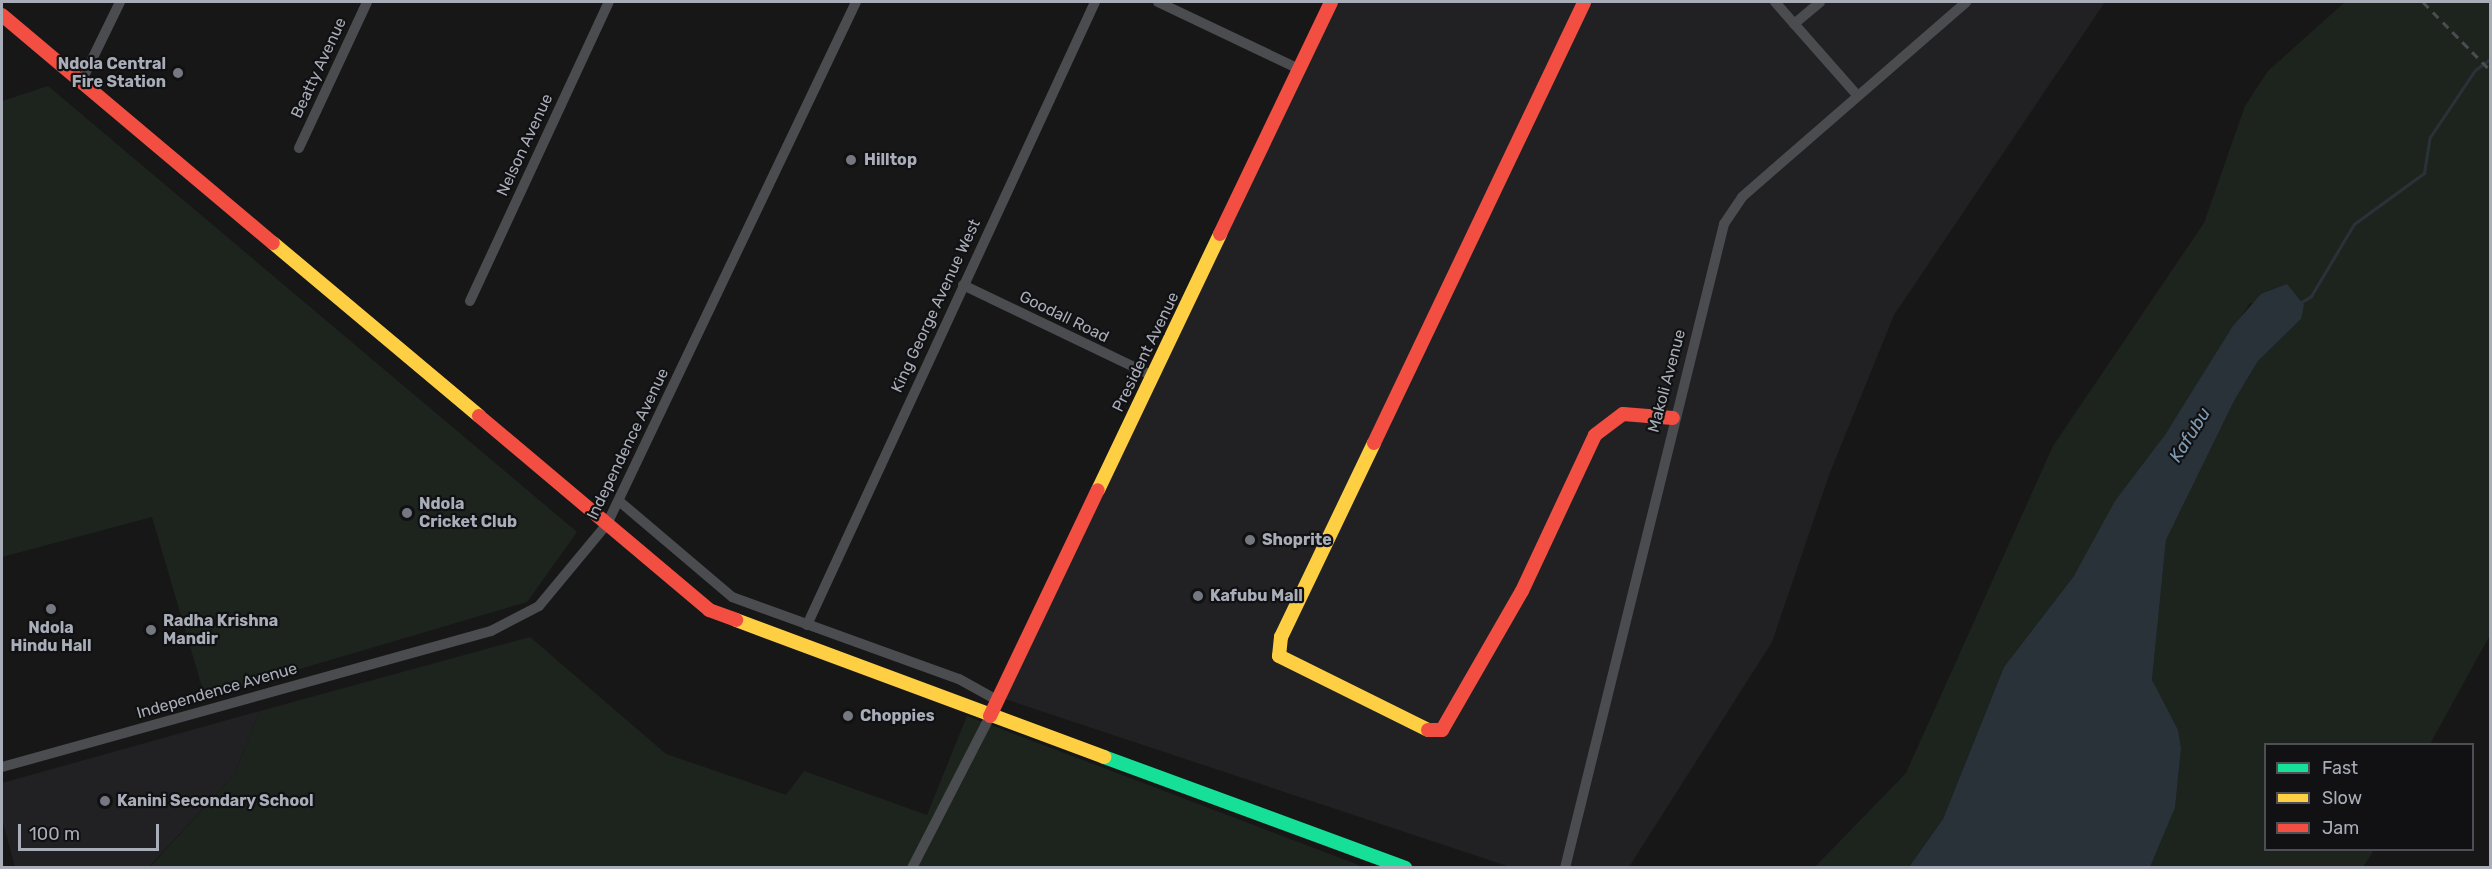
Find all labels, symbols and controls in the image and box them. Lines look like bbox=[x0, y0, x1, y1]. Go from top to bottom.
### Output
street label: Beatty Avenue bbox=[287, 14, 351, 122]
place label: Ndola Central Fire Station bbox=[58, 54, 166, 92]
marker: Ndola Central Fire Station bbox=[171, 66, 185, 80]
street label: Nelson Avenue bbox=[493, 91, 557, 199]
place label: Hilltop bbox=[864, 150, 917, 170]
marker: Hilltop bbox=[842, 151, 860, 169]
street label: King George Avenue West bbox=[887, 216, 985, 396]
street label: Goodall Road bbox=[1016, 287, 1112, 347]
street label: President Avenue bbox=[1109, 289, 1183, 415]
street label: Makoli Avenue bbox=[1644, 327, 1690, 435]
street label: Independence Avenue bbox=[583, 365, 673, 523]
water label: Kafubu bbox=[2165, 404, 2215, 466]
place label: Ndola Cricket Club bbox=[419, 494, 517, 532]
marker: Ndola Cricket Club bbox=[400, 506, 414, 520]
place label: Shoprite bbox=[1262, 530, 1332, 550]
marker: Shoprite bbox=[1243, 533, 1257, 547]
place label: Kafubu Mall bbox=[1210, 586, 1303, 606]
marker: Kafubu Mall bbox=[1191, 589, 1205, 603]
marker: Ndola Hindu Hall bbox=[44, 602, 58, 616]
place label: Radha Krishna Mandir bbox=[163, 611, 278, 649]
place label: Ndola Hindu Hall bbox=[10, 618, 92, 656]
marker: Radha Krishna Mandir bbox=[144, 623, 158, 637]
street label: Independence Avenue bbox=[134, 659, 300, 723]
place label: Choppies bbox=[860, 706, 935, 726]
marker: Choppies bbox=[841, 709, 855, 723]
legend bbox=[2264, 743, 2474, 851]
text: Fast bbox=[2322, 757, 2358, 779]
text: Slow bbox=[2322, 787, 2362, 809]
place label: Kanini Secondary School bbox=[117, 791, 314, 811]
marker: Kanini Secondary School bbox=[98, 794, 112, 808]
scale bar bbox=[21, 812, 162, 850]
text: Jam bbox=[2322, 817, 2359, 839]
text: 100 m bbox=[29, 823, 80, 845]

